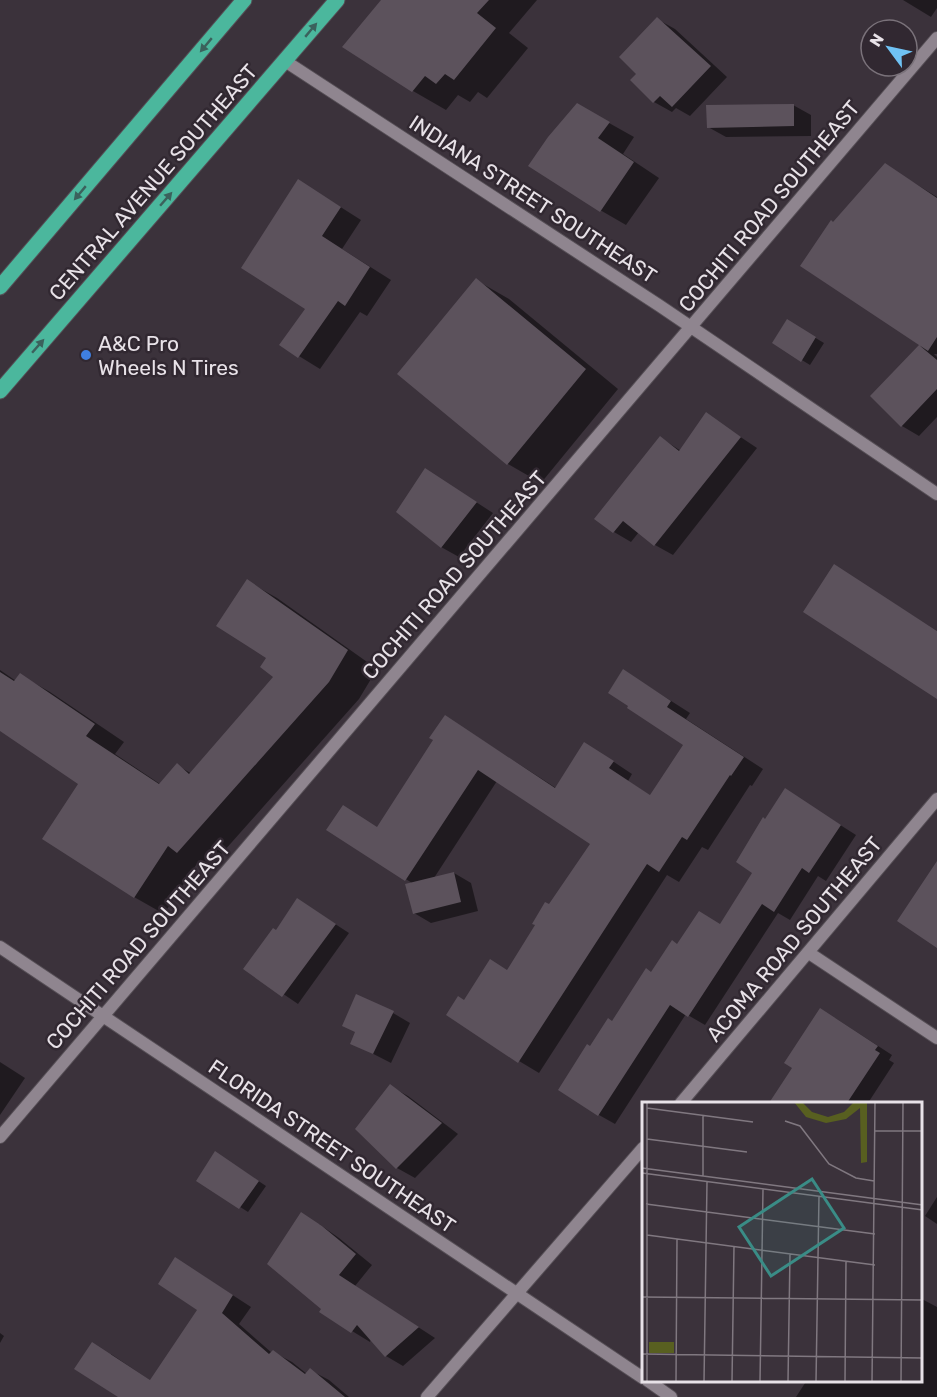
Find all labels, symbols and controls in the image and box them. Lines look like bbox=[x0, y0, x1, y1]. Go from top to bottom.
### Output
north arrow bbox=[859, 18, 919, 78]
one-way arrow bbox=[304, 23, 317, 38]
text: N bbox=[866, 30, 888, 50]
one-way arrow bbox=[200, 37, 213, 52]
street label: CENTRAL AVENUE SOUTHEAST bbox=[44, 59, 262, 305]
street label: COCHITI ROAD SOUTHEAST bbox=[673, 95, 865, 317]
street label: INDIANA STREET SOUTHEAST bbox=[405, 110, 661, 288]
one-way arrow bbox=[74, 185, 87, 200]
one-way arrow bbox=[159, 192, 172, 207]
place label: A&C Pro Wheels N Tires bbox=[98, 331, 239, 380]
one-way arrow bbox=[31, 339, 44, 354]
marker: A&C Pro Wheels N Tires bbox=[79, 348, 93, 362]
street label: COCHITI ROAD SOUTHEAST bbox=[357, 466, 551, 684]
street label: ACOMA ROAD SOUTHEAST bbox=[701, 832, 887, 1046]
street label: COCHITI ROAD SOUTHEAST bbox=[41, 836, 235, 1054]
street label: FLORIDA STREET SOUTHEAST bbox=[204, 1054, 460, 1238]
inset map bbox=[642, 1102, 922, 1382]

